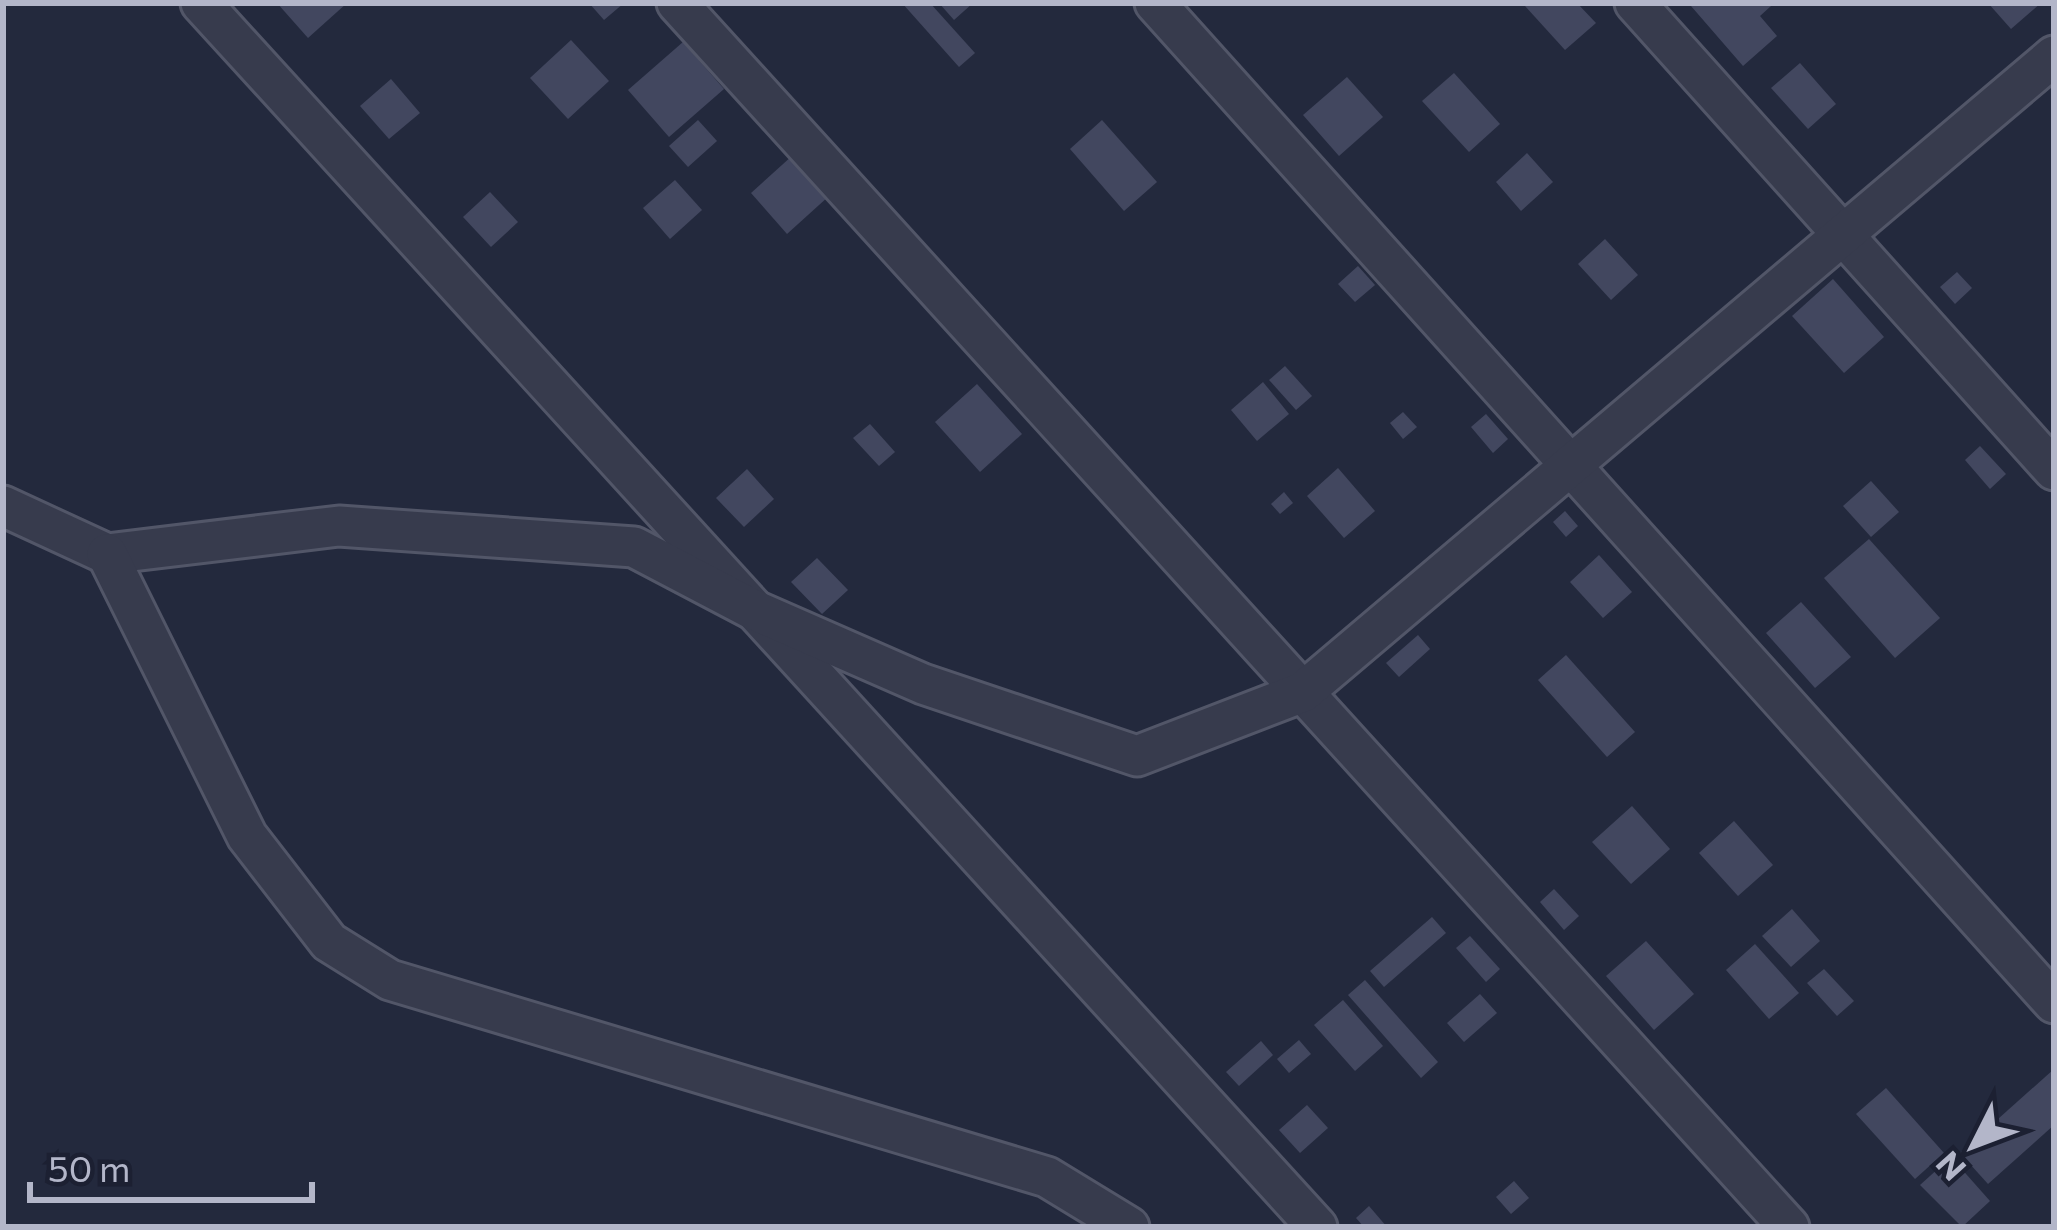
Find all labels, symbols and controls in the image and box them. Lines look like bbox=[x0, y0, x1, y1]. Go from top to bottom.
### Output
north arrow bbox=[1913, 1086, 2033, 1206]
scale bar bbox=[30, 1128, 312, 1202]
text: N bbox=[1926, 1144, 1973, 1190]
text: 50 m bbox=[48, 1145, 130, 1189]

